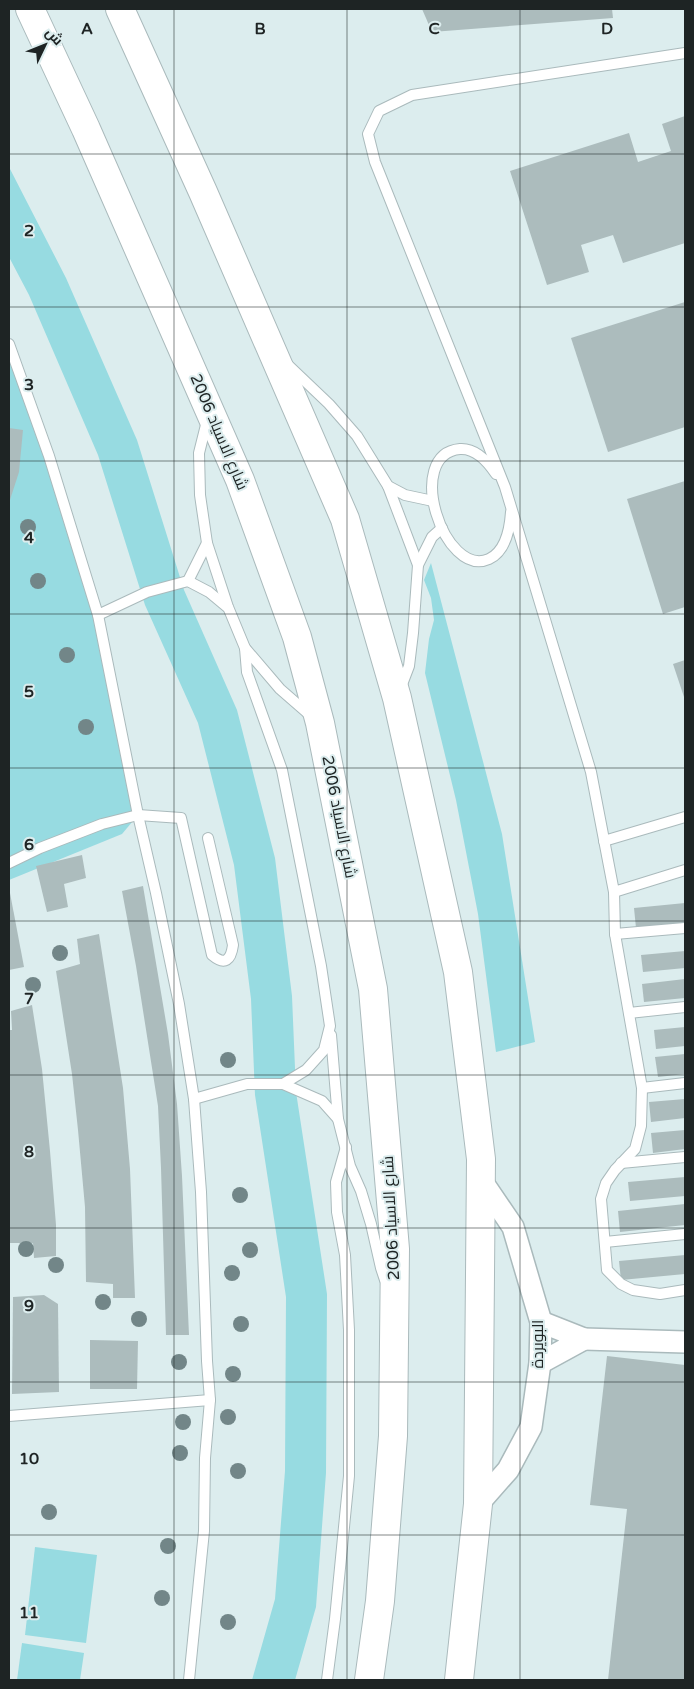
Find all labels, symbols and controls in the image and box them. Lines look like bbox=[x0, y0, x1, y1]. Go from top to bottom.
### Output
text: A bbox=[81, 19, 93, 39]
text: B bbox=[254, 19, 266, 39]
text: C bbox=[428, 19, 440, 39]
text: D bbox=[601, 19, 613, 39]
north arrow bbox=[20, 20, 70, 70]
text: ش bbox=[42, 24, 67, 49]
text: 2 bbox=[24, 221, 34, 241]
street label: شارع الاسياد 2006 bbox=[185, 371, 253, 494]
text: 3 bbox=[24, 375, 34, 395]
text: 4 bbox=[24, 528, 34, 548]
text: 5 bbox=[24, 682, 34, 702]
street label: شارع الاسياد 2006 bbox=[316, 754, 361, 880]
text: 6 bbox=[24, 835, 34, 855]
text: 7 bbox=[24, 989, 34, 1009]
text: 8 bbox=[24, 1142, 34, 1162]
street label: شارع الاسياد 2006 bbox=[378, 1155, 405, 1281]
text: 9 bbox=[24, 1296, 34, 1316]
street label: البويردة bbox=[528, 1320, 548, 1368]
text: 10 bbox=[19, 1449, 39, 1469]
text: 11 bbox=[19, 1603, 39, 1623]

